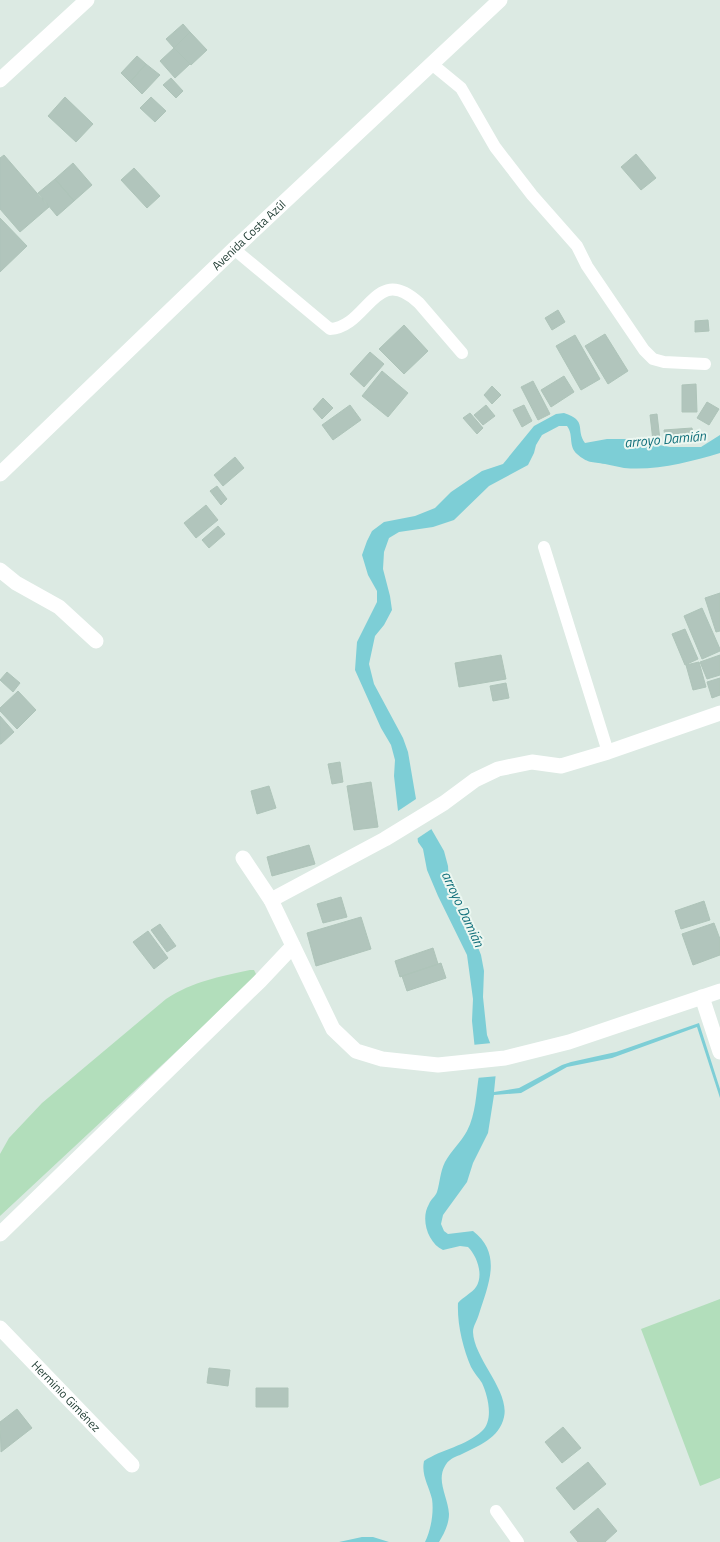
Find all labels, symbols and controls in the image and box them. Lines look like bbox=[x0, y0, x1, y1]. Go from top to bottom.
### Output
street label: Avenida Costa Azúl bbox=[207, 195, 290, 275]
water label: arroyo Damián bbox=[623, 424, 708, 453]
water label: arroyo Damián bbox=[437, 867, 491, 951]
street label: Herminio Giménez bbox=[27, 1356, 105, 1436]

